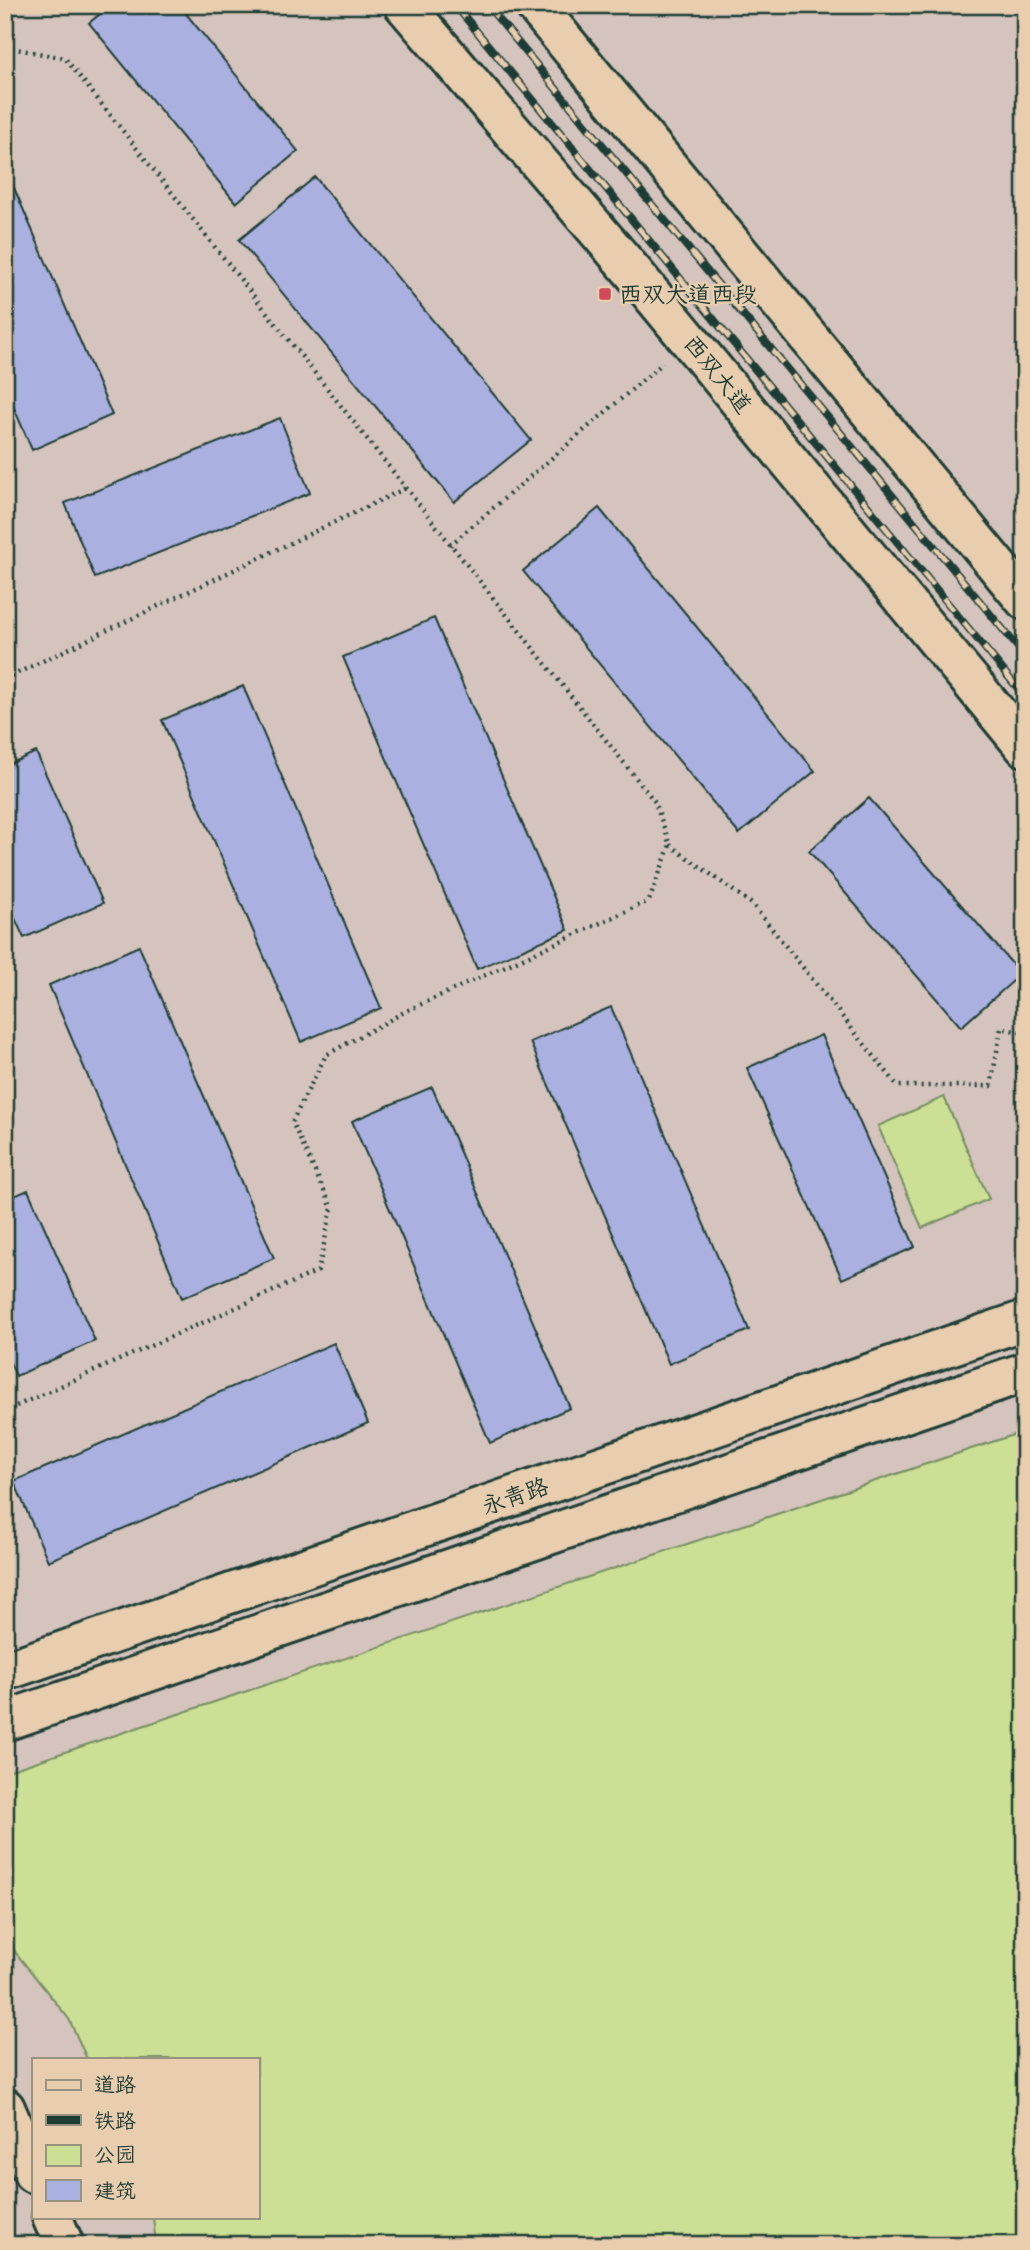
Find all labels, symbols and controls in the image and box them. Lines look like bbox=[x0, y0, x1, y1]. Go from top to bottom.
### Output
place label: 西双大道西段 bbox=[619, 281, 757, 314]
marker: 西双大道西段 bbox=[597, 286, 613, 302]
street label: 西双大道 bbox=[674, 330, 757, 422]
street label: 永青路 bbox=[478, 1472, 554, 1526]
legend bbox=[32, 2058, 259, 2218]
text: 道路 bbox=[94, 2073, 136, 2103]
text: 铁路 bbox=[94, 2109, 136, 2139]
text: 公园 bbox=[94, 2143, 136, 2173]
text: 建筑 bbox=[94, 2179, 136, 2209]

